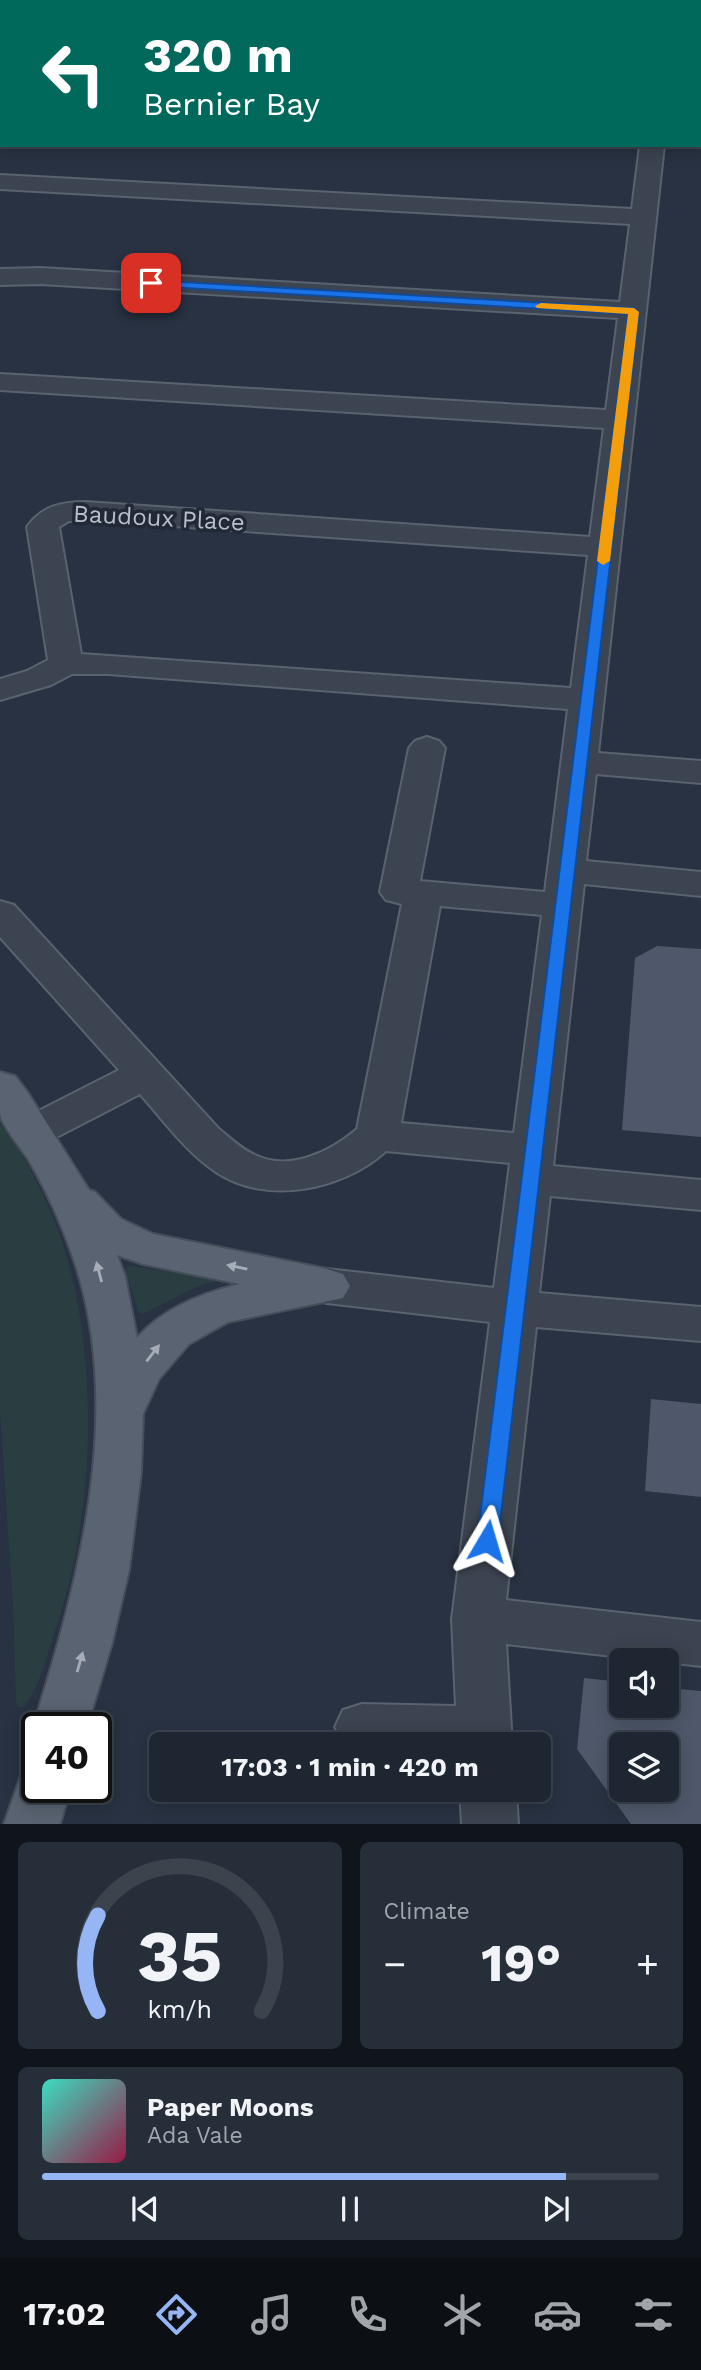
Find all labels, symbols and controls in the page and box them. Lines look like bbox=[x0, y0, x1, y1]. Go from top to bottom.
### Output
text: 320 m bbox=[143, 26, 293, 84]
icon: left bbox=[28, 28, 119, 119]
text: Bernier Bay bbox=[143, 85, 320, 123]
pin bbox=[121, 253, 181, 313]
icon: arrive bbox=[132, 264, 170, 302]
street label: Baudoux Place bbox=[73, 500, 245, 536]
one-way arrow bbox=[93, 1261, 104, 1283]
one-way arrow bbox=[226, 1262, 248, 1273]
one-way arrow bbox=[145, 1344, 160, 1362]
position arrow bbox=[450, 1504, 524, 1578]
map controls bbox=[609, 1648, 679, 1802]
button: sound bbox=[609, 1648, 679, 1718]
one-way arrow bbox=[75, 1651, 85, 1672]
speed limit sign: 40 bbox=[21, 1712, 112, 1803]
button: layers bbox=[609, 1732, 679, 1802]
text: 17:03 · 1 min · 420 m bbox=[221, 1752, 479, 1782]
text: Climate bbox=[384, 1898, 470, 1925]
text: 35 bbox=[137, 1914, 223, 2000]
text: 19° bbox=[481, 1933, 561, 1994]
text: − bbox=[384, 1942, 406, 1986]
text: + bbox=[636, 1942, 659, 1986]
text: km/h bbox=[148, 1995, 212, 2024]
text: Paper Moons bbox=[147, 2092, 314, 2122]
text: Ada Vale bbox=[147, 2122, 243, 2149]
icon: previous bbox=[126, 2190, 164, 2228]
icon: pause bbox=[331, 2190, 369, 2228]
icon: next bbox=[537, 2190, 575, 2228]
icon: directions bbox=[152, 2290, 201, 2339]
icon: music bbox=[247, 2290, 296, 2339]
icon: phone bbox=[343, 2290, 392, 2339]
icon: climate bbox=[438, 2290, 487, 2339]
icon: car bbox=[533, 2290, 582, 2339]
icon: filters bbox=[629, 2290, 678, 2339]
text: 17:02 bbox=[23, 2295, 105, 2333]

